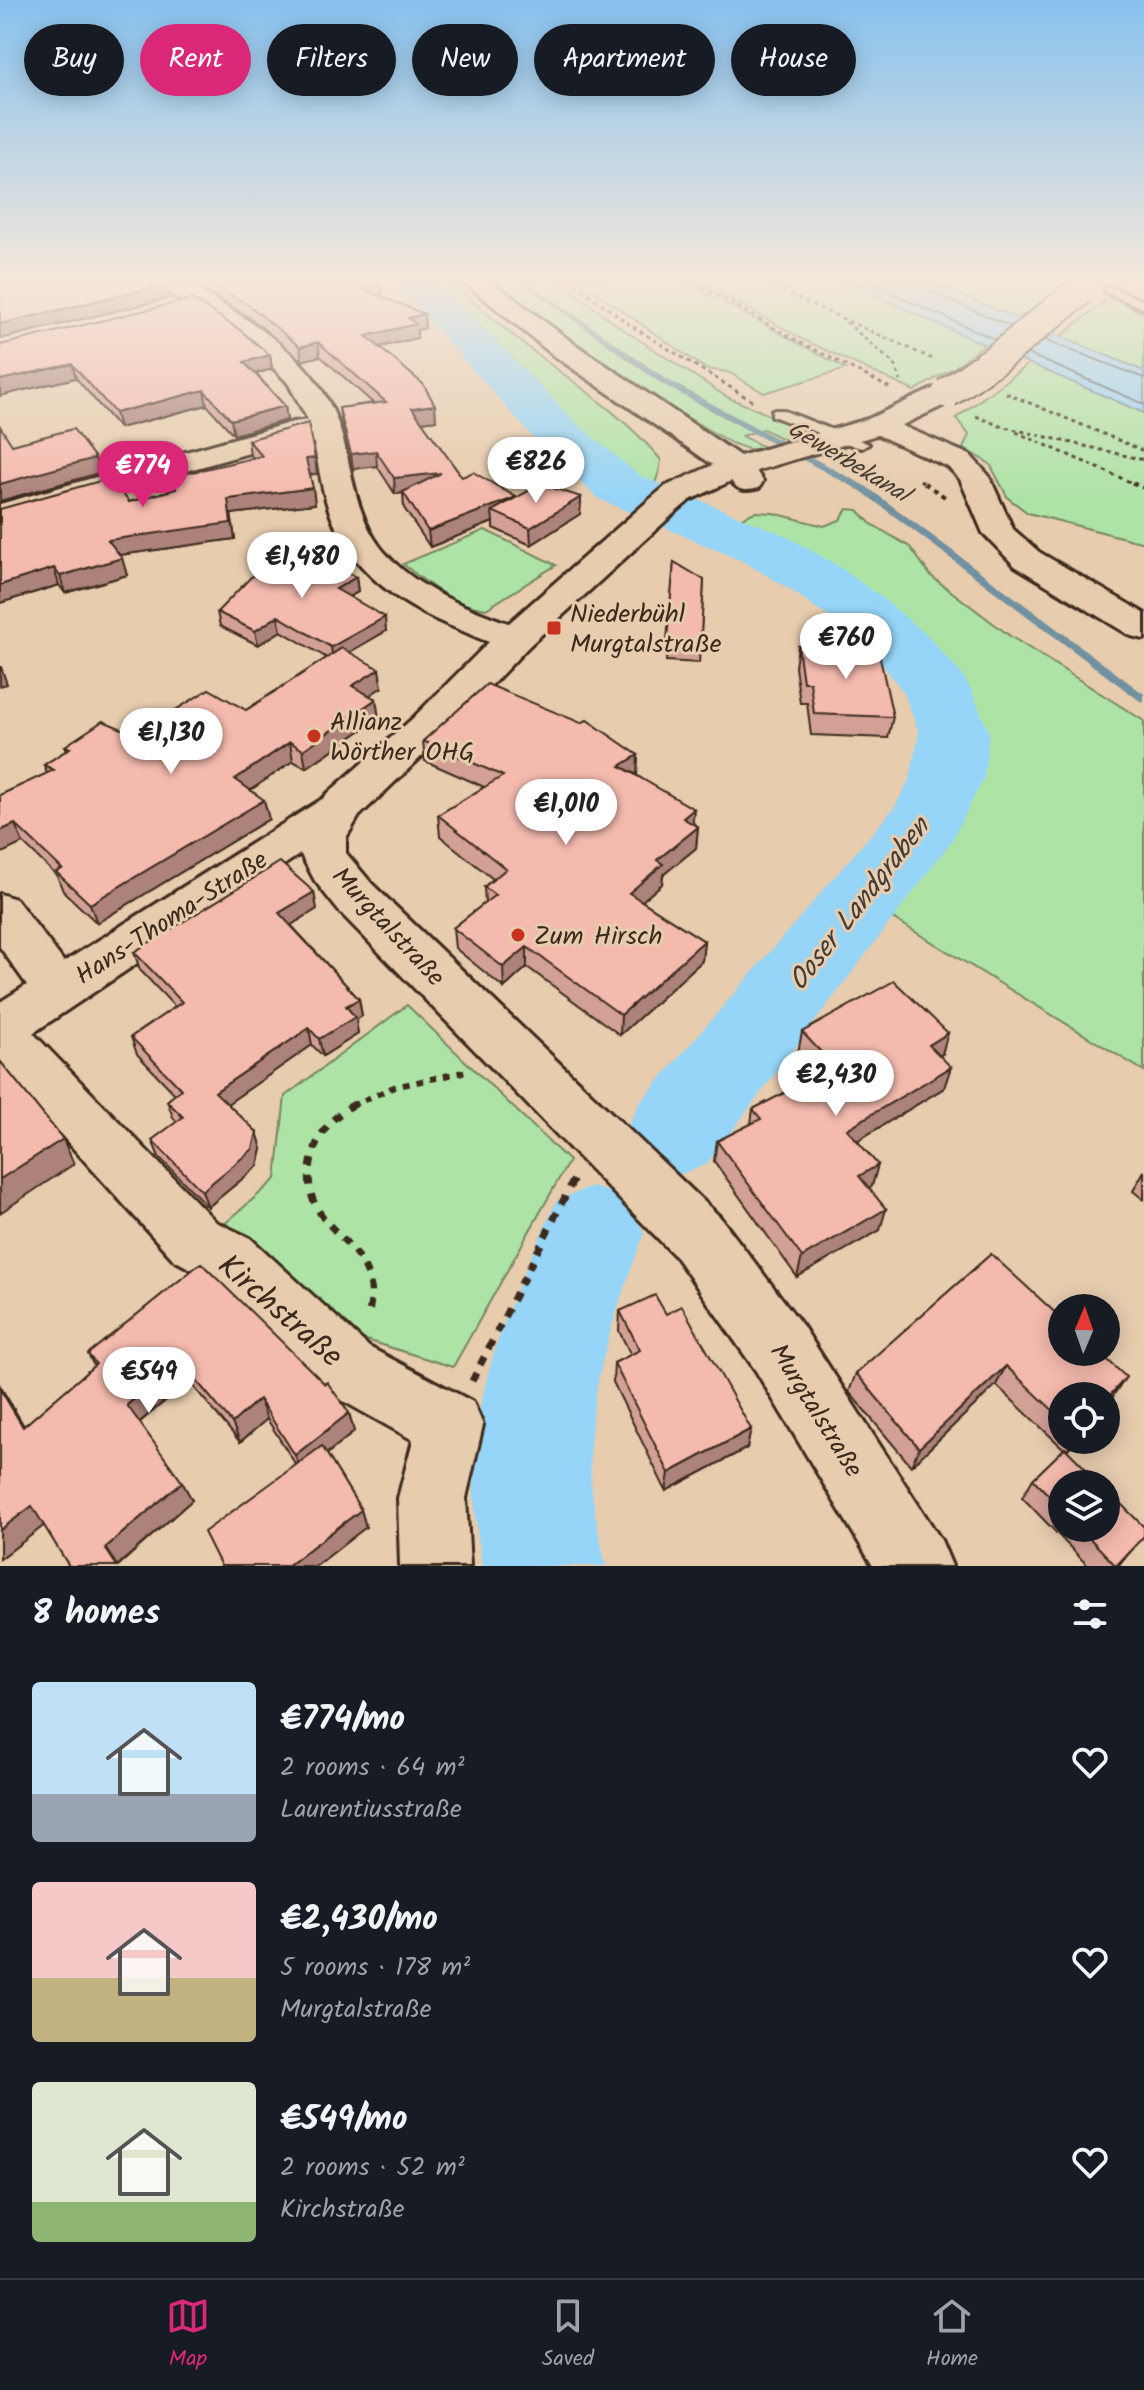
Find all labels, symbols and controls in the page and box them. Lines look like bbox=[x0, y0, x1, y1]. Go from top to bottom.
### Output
chip: Buy bbox=[24, 24, 124, 96]
chip: Rent bbox=[140, 24, 251, 96]
chip: Filters bbox=[267, 24, 396, 96]
chip: New bbox=[412, 24, 518, 96]
chip: Apartment bbox=[534, 24, 715, 96]
chip: House bbox=[731, 24, 856, 96]
water label: Gewerbekanal bbox=[780, 410, 920, 516]
pin: €826 bbox=[489, 437, 583, 505]
pin: €774 bbox=[96, 441, 190, 509]
text: €826 bbox=[505, 442, 567, 484]
text: €774 bbox=[115, 446, 171, 488]
pin: €1,480 bbox=[237, 532, 367, 600]
text: €1,480 bbox=[265, 537, 339, 579]
place label: Niederbühl Murgtalstraße bbox=[570, 594, 722, 666]
pin: €760 bbox=[799, 613, 893, 681]
text: €760 bbox=[818, 618, 874, 660]
marker: Niederbühl Murgtalstraße bbox=[545, 619, 563, 637]
place label: Allianz Wörther OHG bbox=[330, 702, 475, 774]
pin: €1,130 bbox=[106, 708, 236, 776]
text: €1,130 bbox=[138, 713, 204, 755]
marker: Allianz Wörther OHG bbox=[305, 727, 323, 745]
pin: €1,010 bbox=[501, 779, 631, 847]
text: €1,010 bbox=[533, 784, 599, 826]
water label: Ooser Landgraben bbox=[778, 806, 944, 1001]
street label: Hans-Thoma-Straße bbox=[67, 840, 277, 997]
street label: Murgtalstraße bbox=[321, 858, 455, 997]
place label: Zum Hirsch bbox=[534, 916, 663, 958]
marker: Zum Hirsch bbox=[509, 926, 527, 944]
pin: €2,430 bbox=[771, 1050, 901, 1118]
text: €2,430 bbox=[796, 1055, 876, 1097]
street label: Kirchstraße bbox=[205, 1242, 354, 1381]
north arrow bbox=[1048, 1294, 1120, 1366]
map controls bbox=[1048, 1294, 1120, 1542]
street label: Murgtalstraße bbox=[757, 1336, 873, 1487]
pin: €549 bbox=[102, 1347, 196, 1415]
text: €549 bbox=[121, 1352, 177, 1394]
button: locate bbox=[1048, 1382, 1120, 1454]
button: layers bbox=[1048, 1470, 1120, 1542]
text: 8 homes bbox=[32, 1587, 160, 1641]
icon: filters bbox=[1068, 1592, 1112, 1636]
text: €774/mo bbox=[280, 1693, 405, 1747]
icon: home bbox=[96, 1714, 192, 1810]
icon: heart bbox=[1068, 1740, 1112, 1784]
text: 2 rooms · 64 m² bbox=[280, 1747, 464, 1789]
text: Laurentiusstraße bbox=[280, 1789, 462, 1831]
text: €2,430/mo bbox=[280, 1893, 438, 1947]
icon: home bbox=[96, 1914, 192, 2010]
icon: heart bbox=[1068, 1940, 1112, 1984]
text: 5 rooms · 178 m² bbox=[280, 1947, 470, 1989]
text: Murgtalstraße bbox=[280, 1989, 431, 2031]
text: €549/mo bbox=[280, 2093, 407, 2147]
icon: home bbox=[96, 2114, 192, 2210]
icon: heart bbox=[1068, 2140, 1112, 2184]
text: 2 rooms · 52 m² bbox=[280, 2147, 465, 2189]
text: Kirchstraße bbox=[280, 2189, 405, 2231]
tab: Map bbox=[166, 2294, 210, 2377]
tab: Saved bbox=[542, 2294, 594, 2377]
tab: Home bbox=[926, 2294, 978, 2377]

